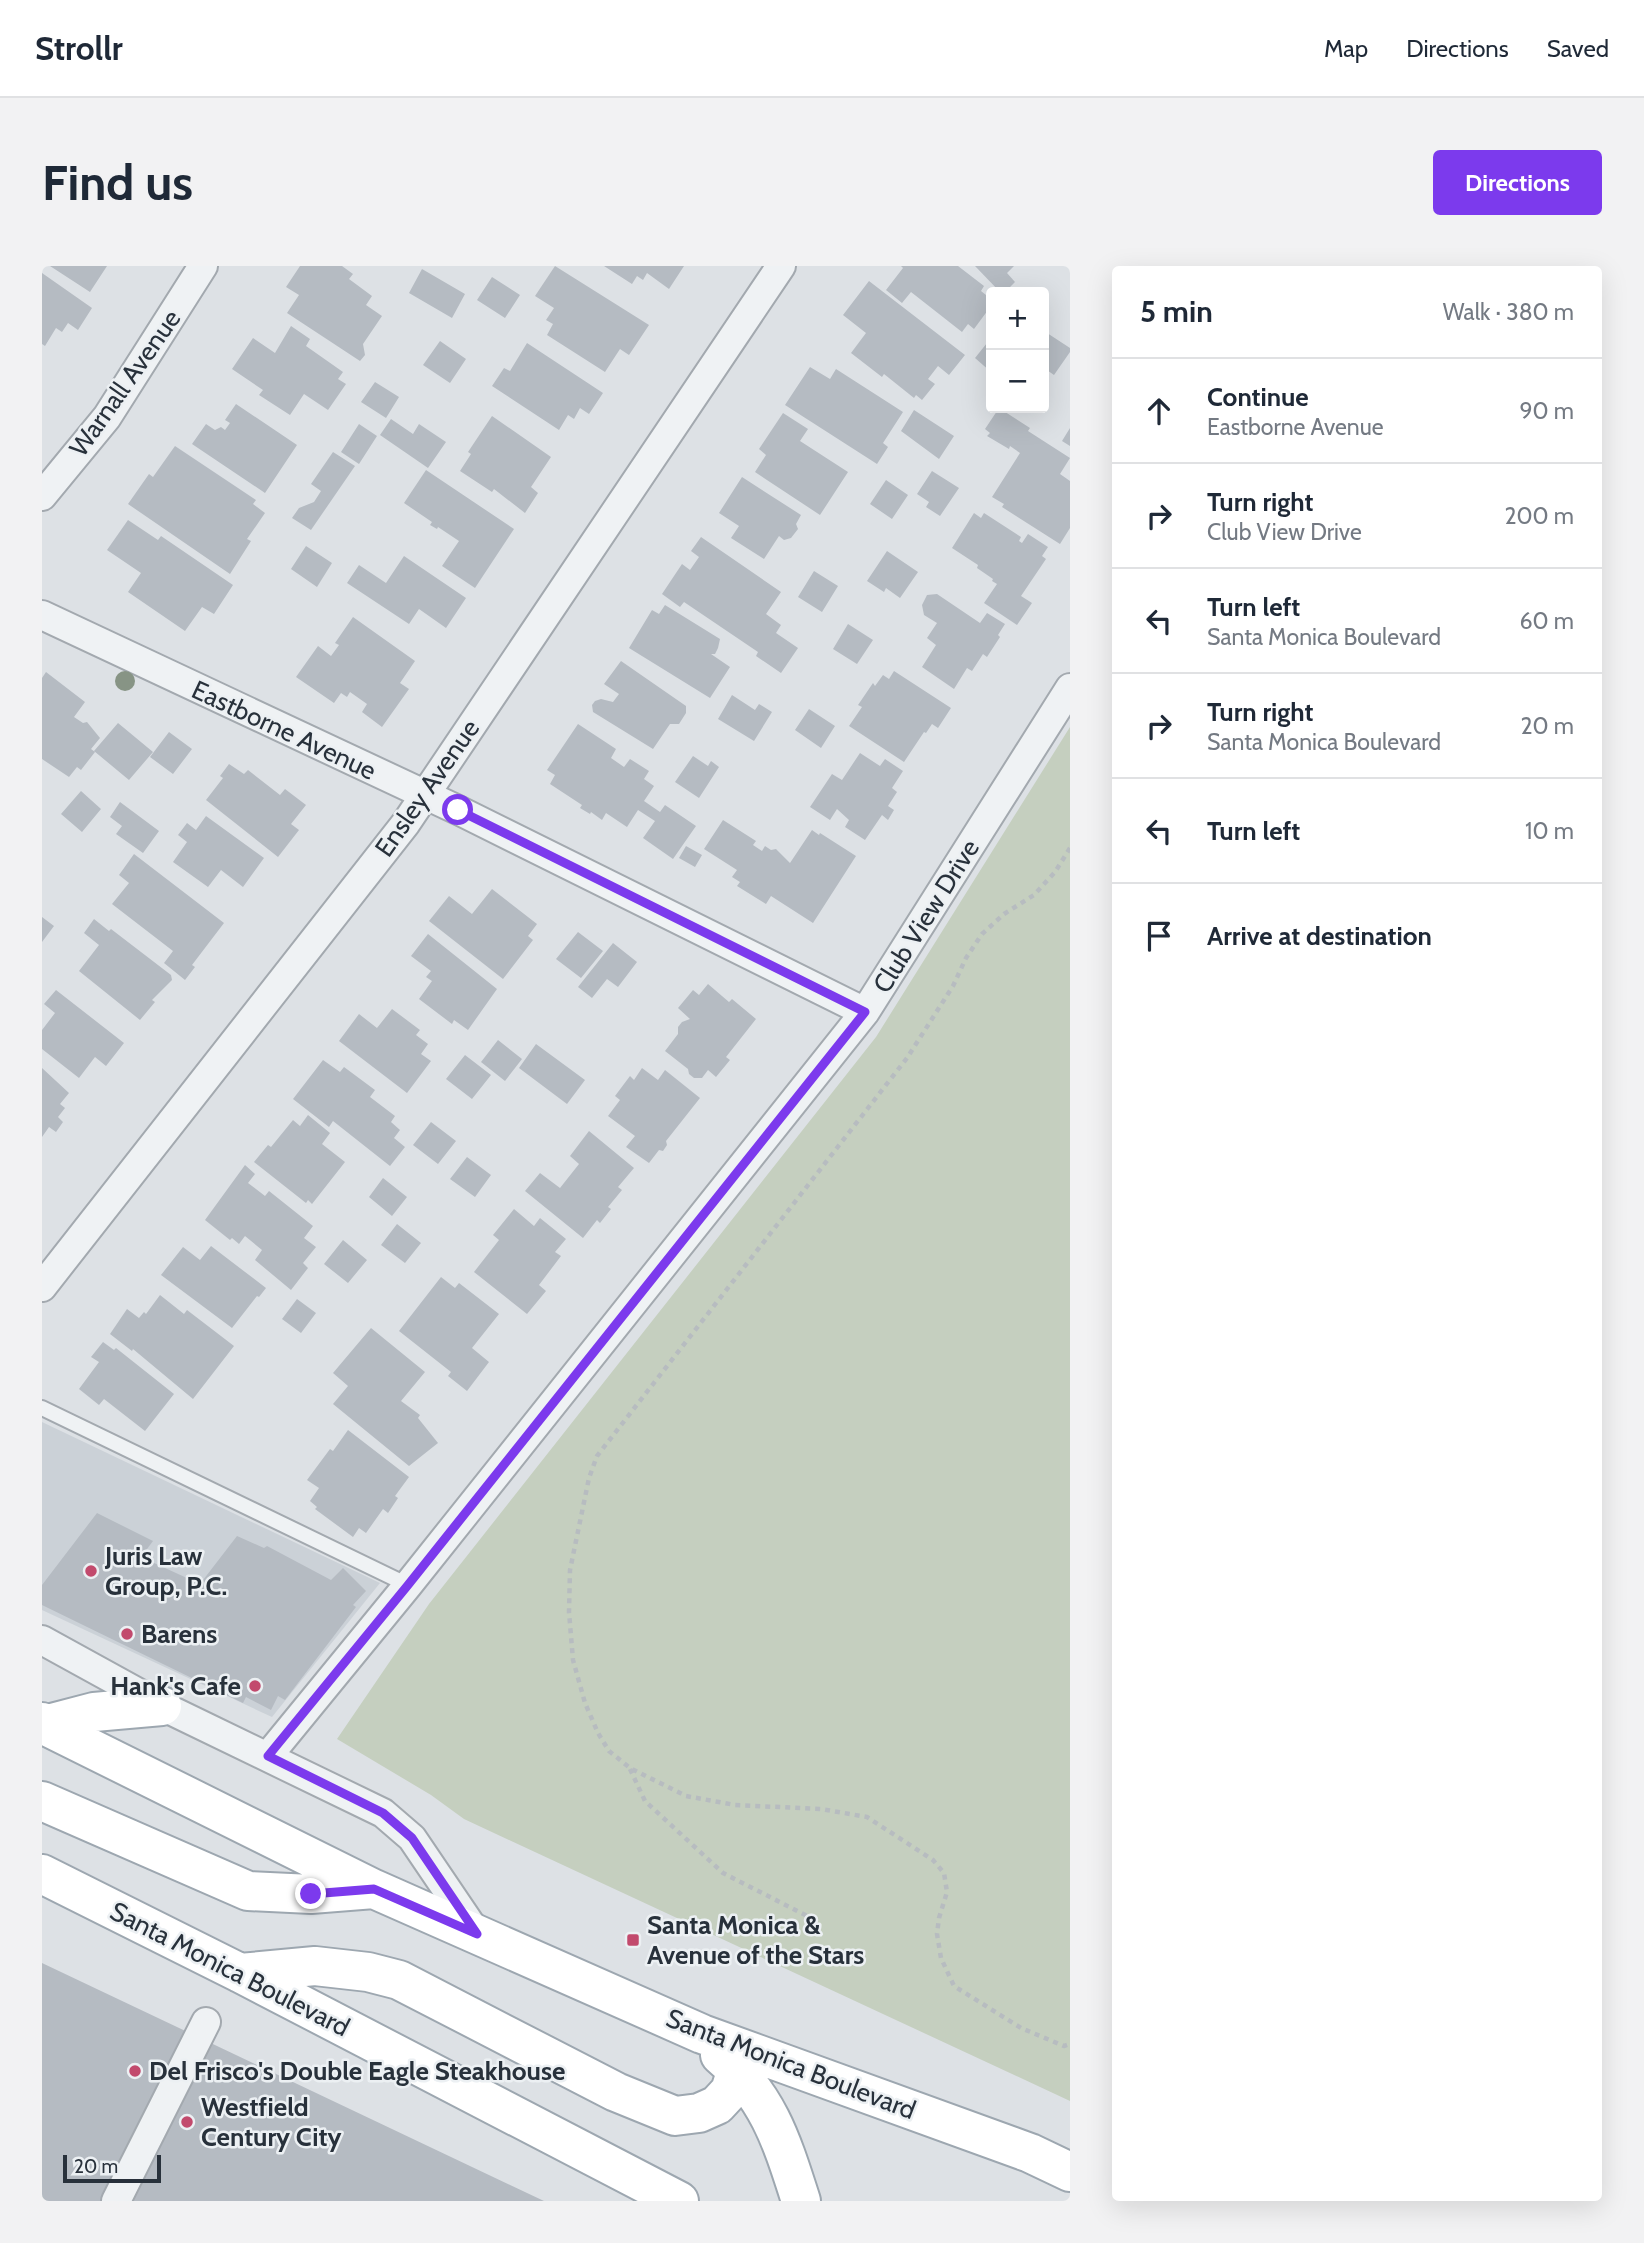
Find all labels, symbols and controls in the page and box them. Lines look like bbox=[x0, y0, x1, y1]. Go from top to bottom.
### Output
text: Strollr bbox=[35, 28, 123, 68]
text: Map bbox=[1324, 34, 1368, 63]
text: Directions bbox=[1406, 34, 1509, 63]
text: Saved bbox=[1547, 34, 1609, 63]
button: Directions bbox=[1433, 150, 1602, 215]
text: Find us bbox=[42, 153, 193, 212]
map controls bbox=[986, 287, 1049, 413]
button: + bbox=[986, 287, 1049, 350]
text: 5 min bbox=[1140, 293, 1213, 330]
text: Walk · 380 m bbox=[1443, 298, 1574, 326]
street label: Warnall Avenue bbox=[63, 303, 187, 463]
button: − bbox=[986, 350, 1049, 413]
text: Continue bbox=[1207, 381, 1309, 413]
icon: ahead bbox=[1140, 392, 1178, 430]
text: 90 m bbox=[1520, 397, 1574, 425]
text: Eastborne Avenue bbox=[1207, 413, 1383, 441]
text: Turn right bbox=[1207, 486, 1313, 518]
icon: right bbox=[1140, 497, 1178, 535]
text: 200 m bbox=[1504, 502, 1574, 530]
text: Club View Drive bbox=[1207, 518, 1362, 546]
text: Turn left bbox=[1207, 591, 1300, 623]
icon: left bbox=[1140, 602, 1178, 640]
text: 60 m bbox=[1520, 607, 1574, 635]
text: Santa Monica Boulevard bbox=[1207, 623, 1441, 651]
street label: Eastborne Avenue bbox=[187, 673, 381, 787]
text: Turn right bbox=[1207, 696, 1313, 728]
icon: right bbox=[1140, 707, 1178, 745]
text: 20 m bbox=[1521, 712, 1574, 740]
street label: Ensley Avenue bbox=[368, 713, 486, 863]
text: Santa Monica Boulevard bbox=[1207, 728, 1441, 756]
route start bbox=[442, 794, 473, 825]
icon: left bbox=[1140, 812, 1178, 850]
text: Turn left bbox=[1207, 815, 1300, 847]
text: 10 m bbox=[1525, 817, 1574, 845]
street label: Club View Drive bbox=[866, 833, 986, 999]
icon: arrive bbox=[1140, 917, 1178, 955]
text: Arrive at destination bbox=[1207, 920, 1432, 952]
place label: Juris Law Group, P.C. bbox=[104, 1540, 227, 1602]
marker: Juris Law Group, P.C. bbox=[83, 1563, 99, 1579]
place label: Barens bbox=[141, 1618, 217, 1650]
marker: Barens bbox=[119, 1626, 135, 1642]
place label: Hank's Cafe bbox=[110, 1670, 241, 1702]
marker: Hank's Cafe bbox=[247, 1678, 263, 1694]
route end bbox=[295, 1878, 326, 1909]
street label: Santa Monica Boulevard bbox=[105, 1895, 355, 2043]
place label: Santa Monica & Avenue of the Stars bbox=[647, 1909, 864, 1971]
marker: Santa Monica & Avenue of the Stars bbox=[625, 1932, 641, 1948]
street label: Santa Monica Boulevard bbox=[662, 2002, 920, 2126]
place label: Del Frisco's Double Eagle Steakhouse bbox=[149, 2055, 565, 2087]
marker: Del Frisco's Double Eagle Steakhouse bbox=[127, 2063, 143, 2079]
place label: Westfield Century City bbox=[201, 2091, 341, 2153]
marker: Westfield Century City bbox=[179, 2114, 195, 2130]
scale bar bbox=[63, 2152, 161, 2184]
text: 20 m bbox=[74, 2155, 118, 2178]

